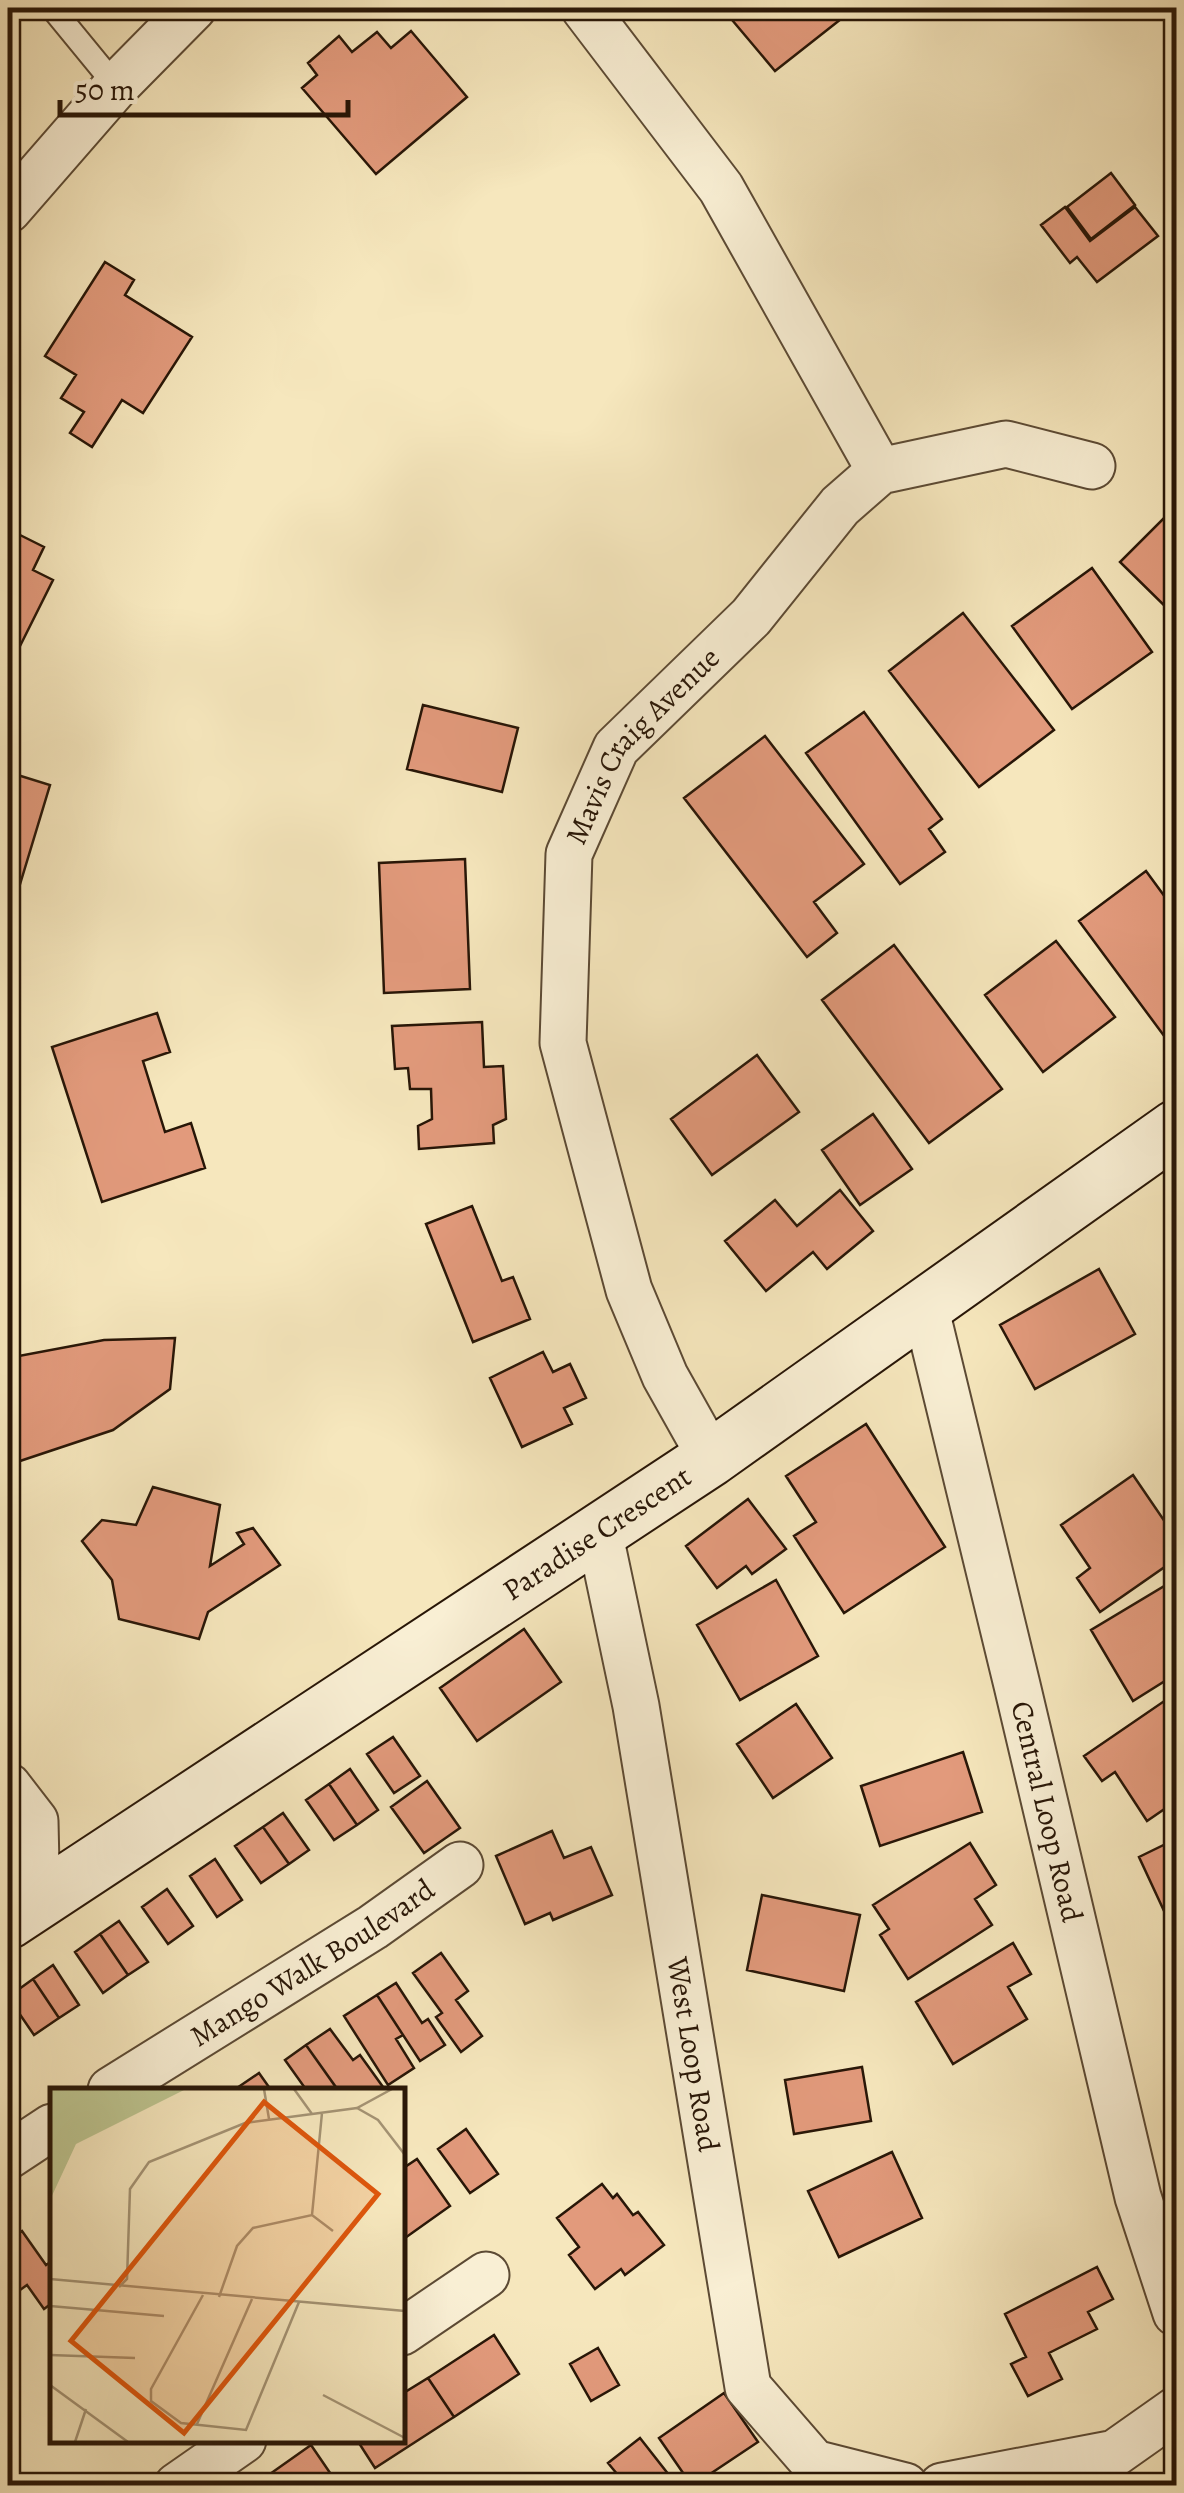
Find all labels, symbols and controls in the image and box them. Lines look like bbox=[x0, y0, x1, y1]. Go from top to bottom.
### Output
scale bar bbox=[60, 55, 348, 117]
text: 50 m bbox=[75, 70, 135, 110]
street label: Mavis Craig Avenue bbox=[556, 638, 728, 851]
street label: Paradise Crescent bbox=[495, 1456, 699, 1610]
street label: Central Loop Road bbox=[1001, 1697, 1093, 1927]
street label: Mango Walk Boulevard bbox=[182, 1869, 443, 2056]
street label: West Loop Road bbox=[657, 1953, 729, 2156]
inset map bbox=[50, 2088, 405, 2443]

